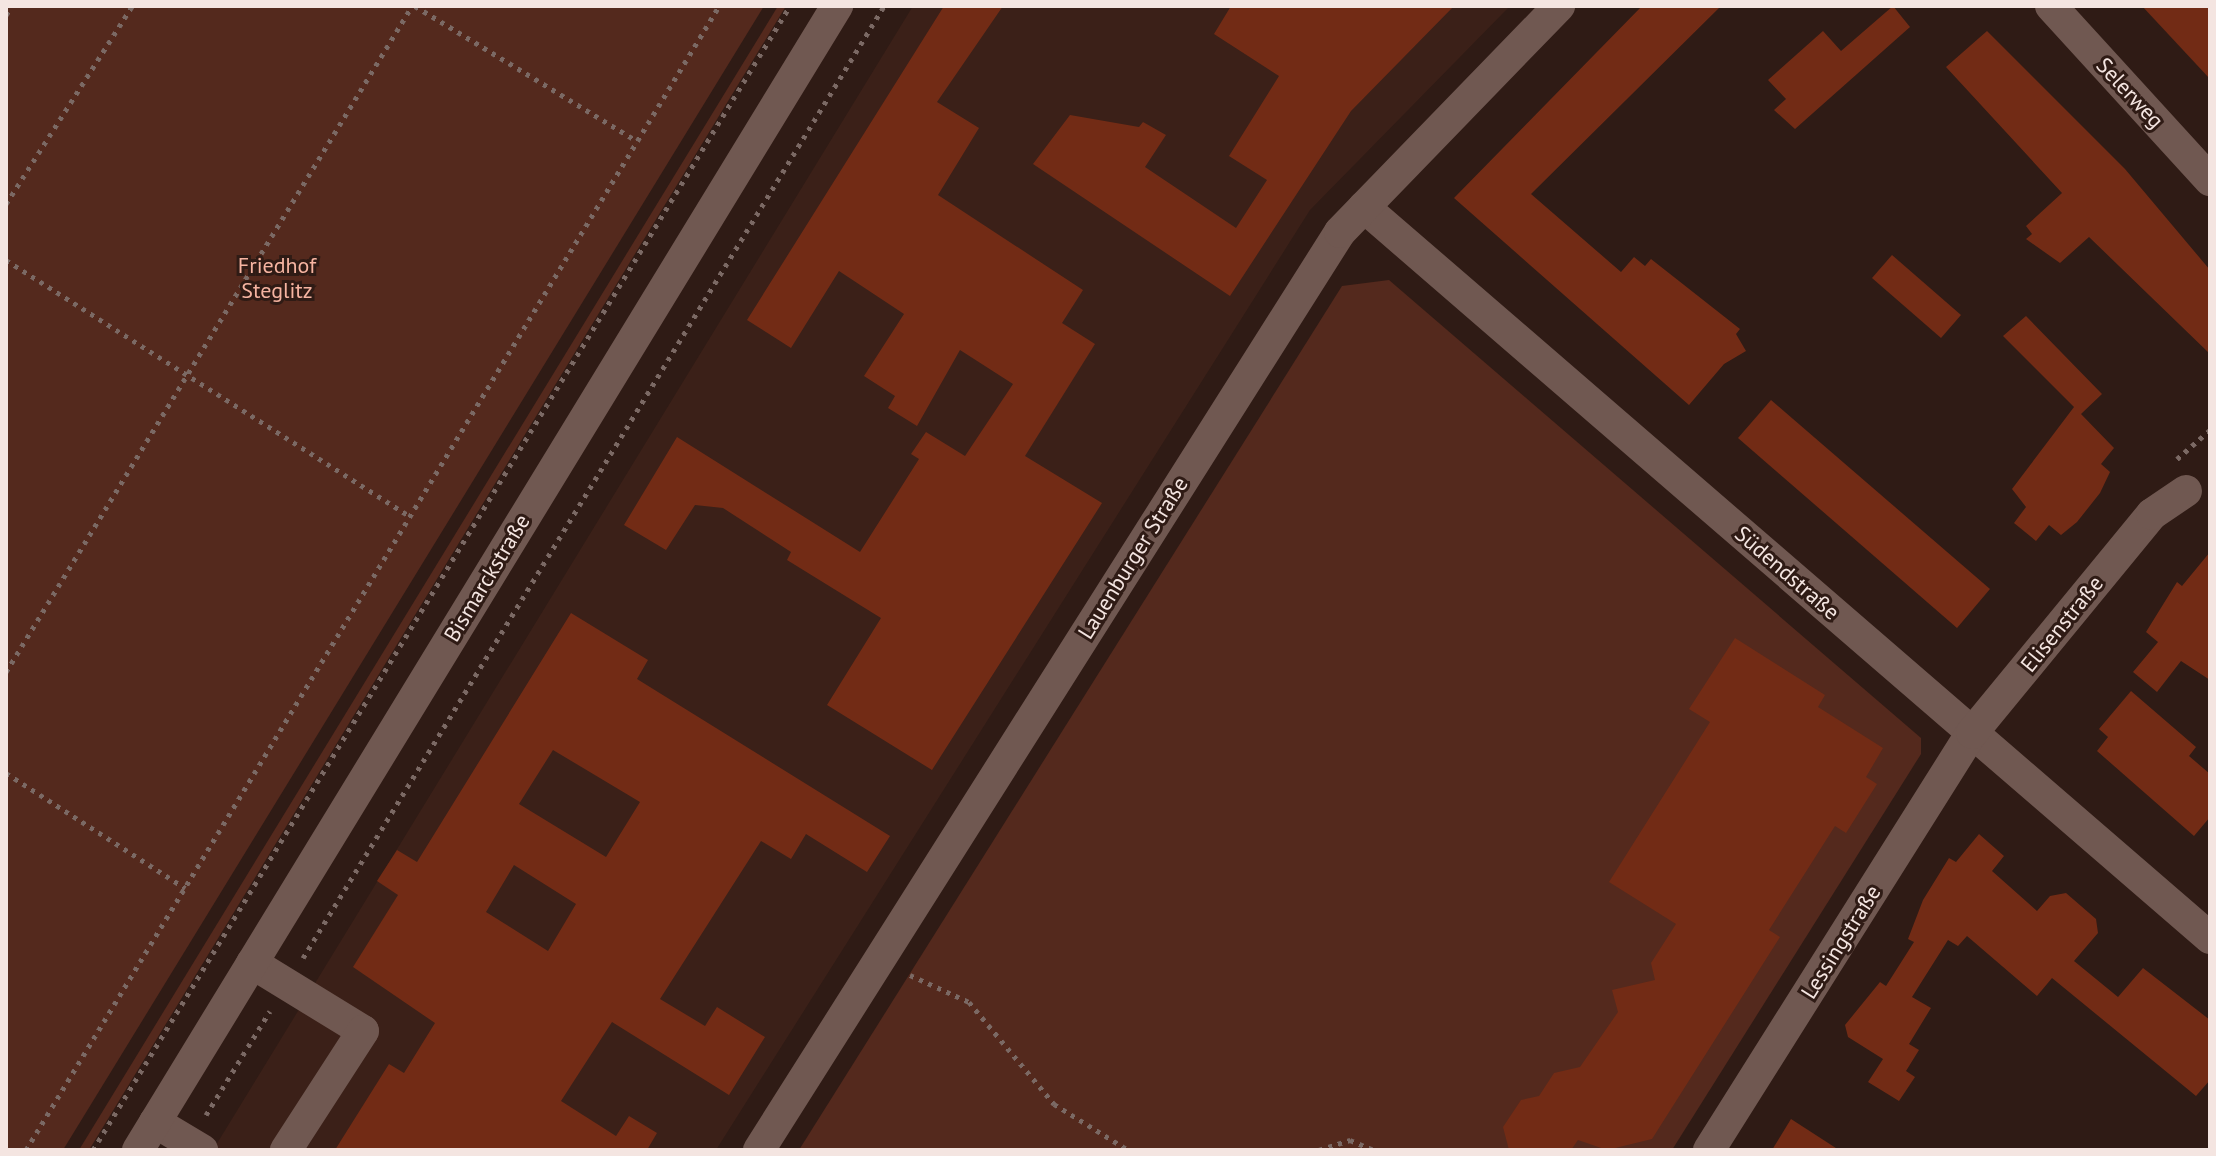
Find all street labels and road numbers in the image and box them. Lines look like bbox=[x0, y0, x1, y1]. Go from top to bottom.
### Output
street label: Selerweg bbox=[2091, 52, 2169, 134]
street label: Lauenburger Straße bbox=[1072, 472, 1194, 644]
street label: Bismarckstraße bbox=[439, 509, 535, 647]
street label: Südendstraße bbox=[1729, 520, 1845, 626]
street label: Elisenstraße bbox=[2015, 571, 2109, 677]
street label: Lessingstraße bbox=[1796, 880, 1886, 1004]

